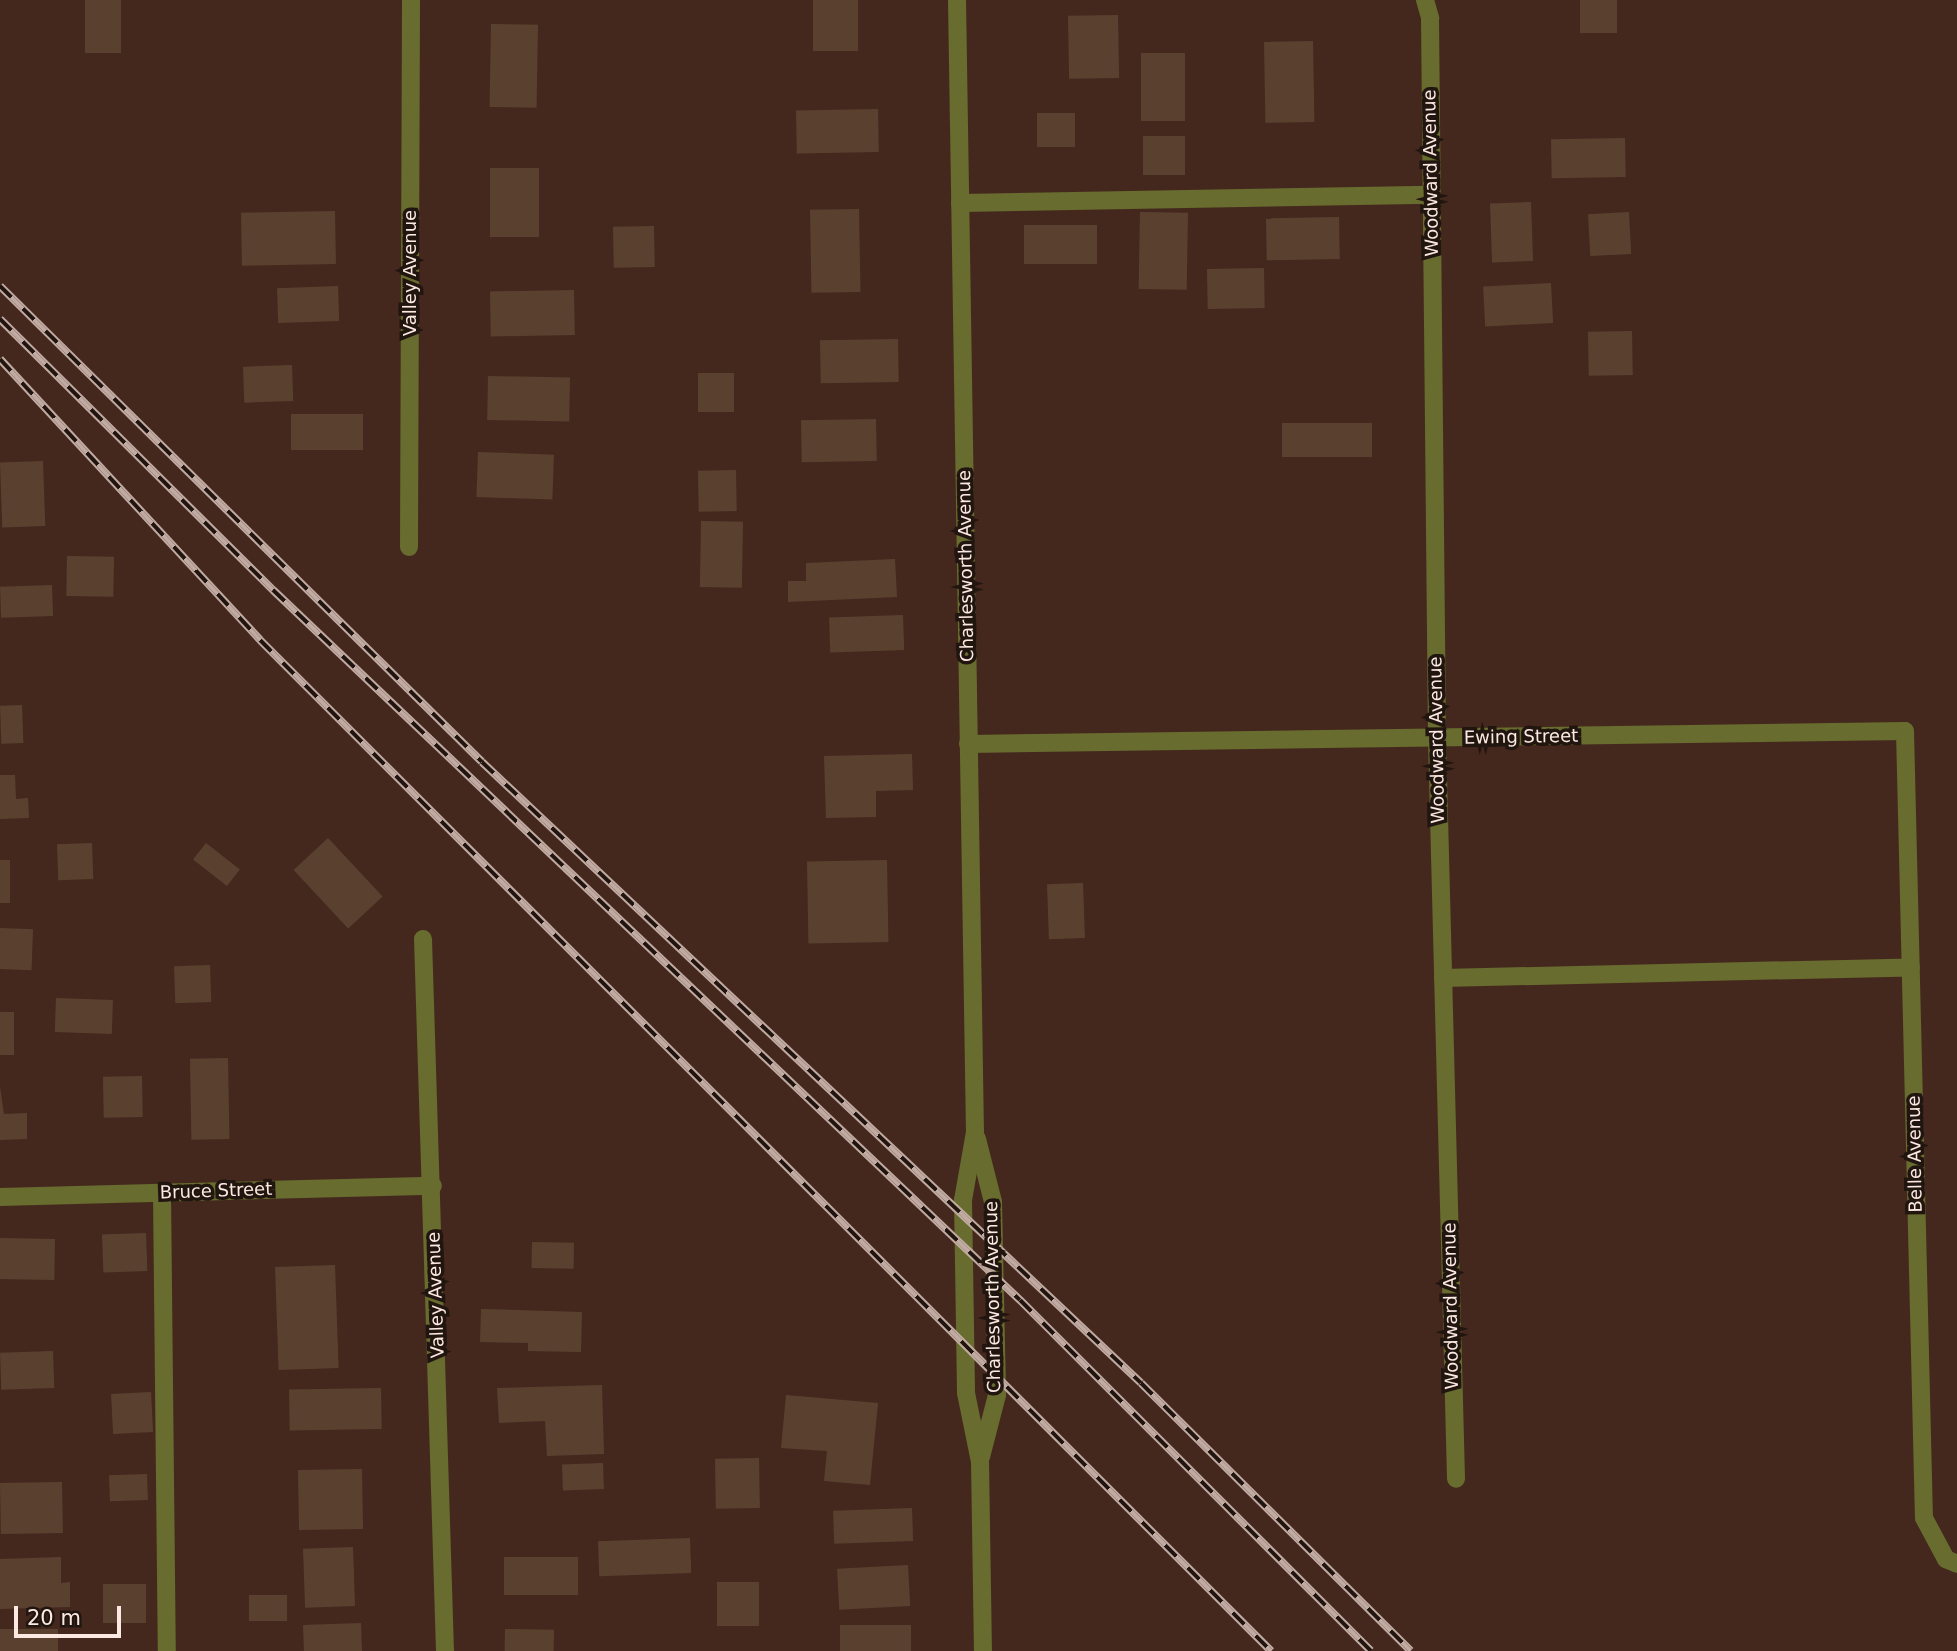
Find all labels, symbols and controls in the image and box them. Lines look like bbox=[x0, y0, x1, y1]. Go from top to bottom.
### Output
street label: Woodward Avenue bbox=[1419, 89, 1443, 257]
street label: Valley Avenue bbox=[399, 210, 421, 336]
street label: Charlesworth Avenue bbox=[954, 470, 978, 662]
street label: Woodward Avenue bbox=[1425, 656, 1449, 824]
street label: Ewing Street bbox=[1464, 725, 1578, 749]
street label: Belle Avenue bbox=[1903, 1095, 1927, 1213]
street label: Bruce Street bbox=[159, 1178, 273, 1204]
street label: Charlesworth Avenue bbox=[981, 1201, 1005, 1393]
street label: Woodward Avenue bbox=[1439, 1222, 1463, 1390]
street label: Valley Avenue bbox=[423, 1232, 449, 1358]
scale bar bbox=[18, 1592, 124, 1636]
text: 20 m bbox=[27, 1606, 81, 1630]

